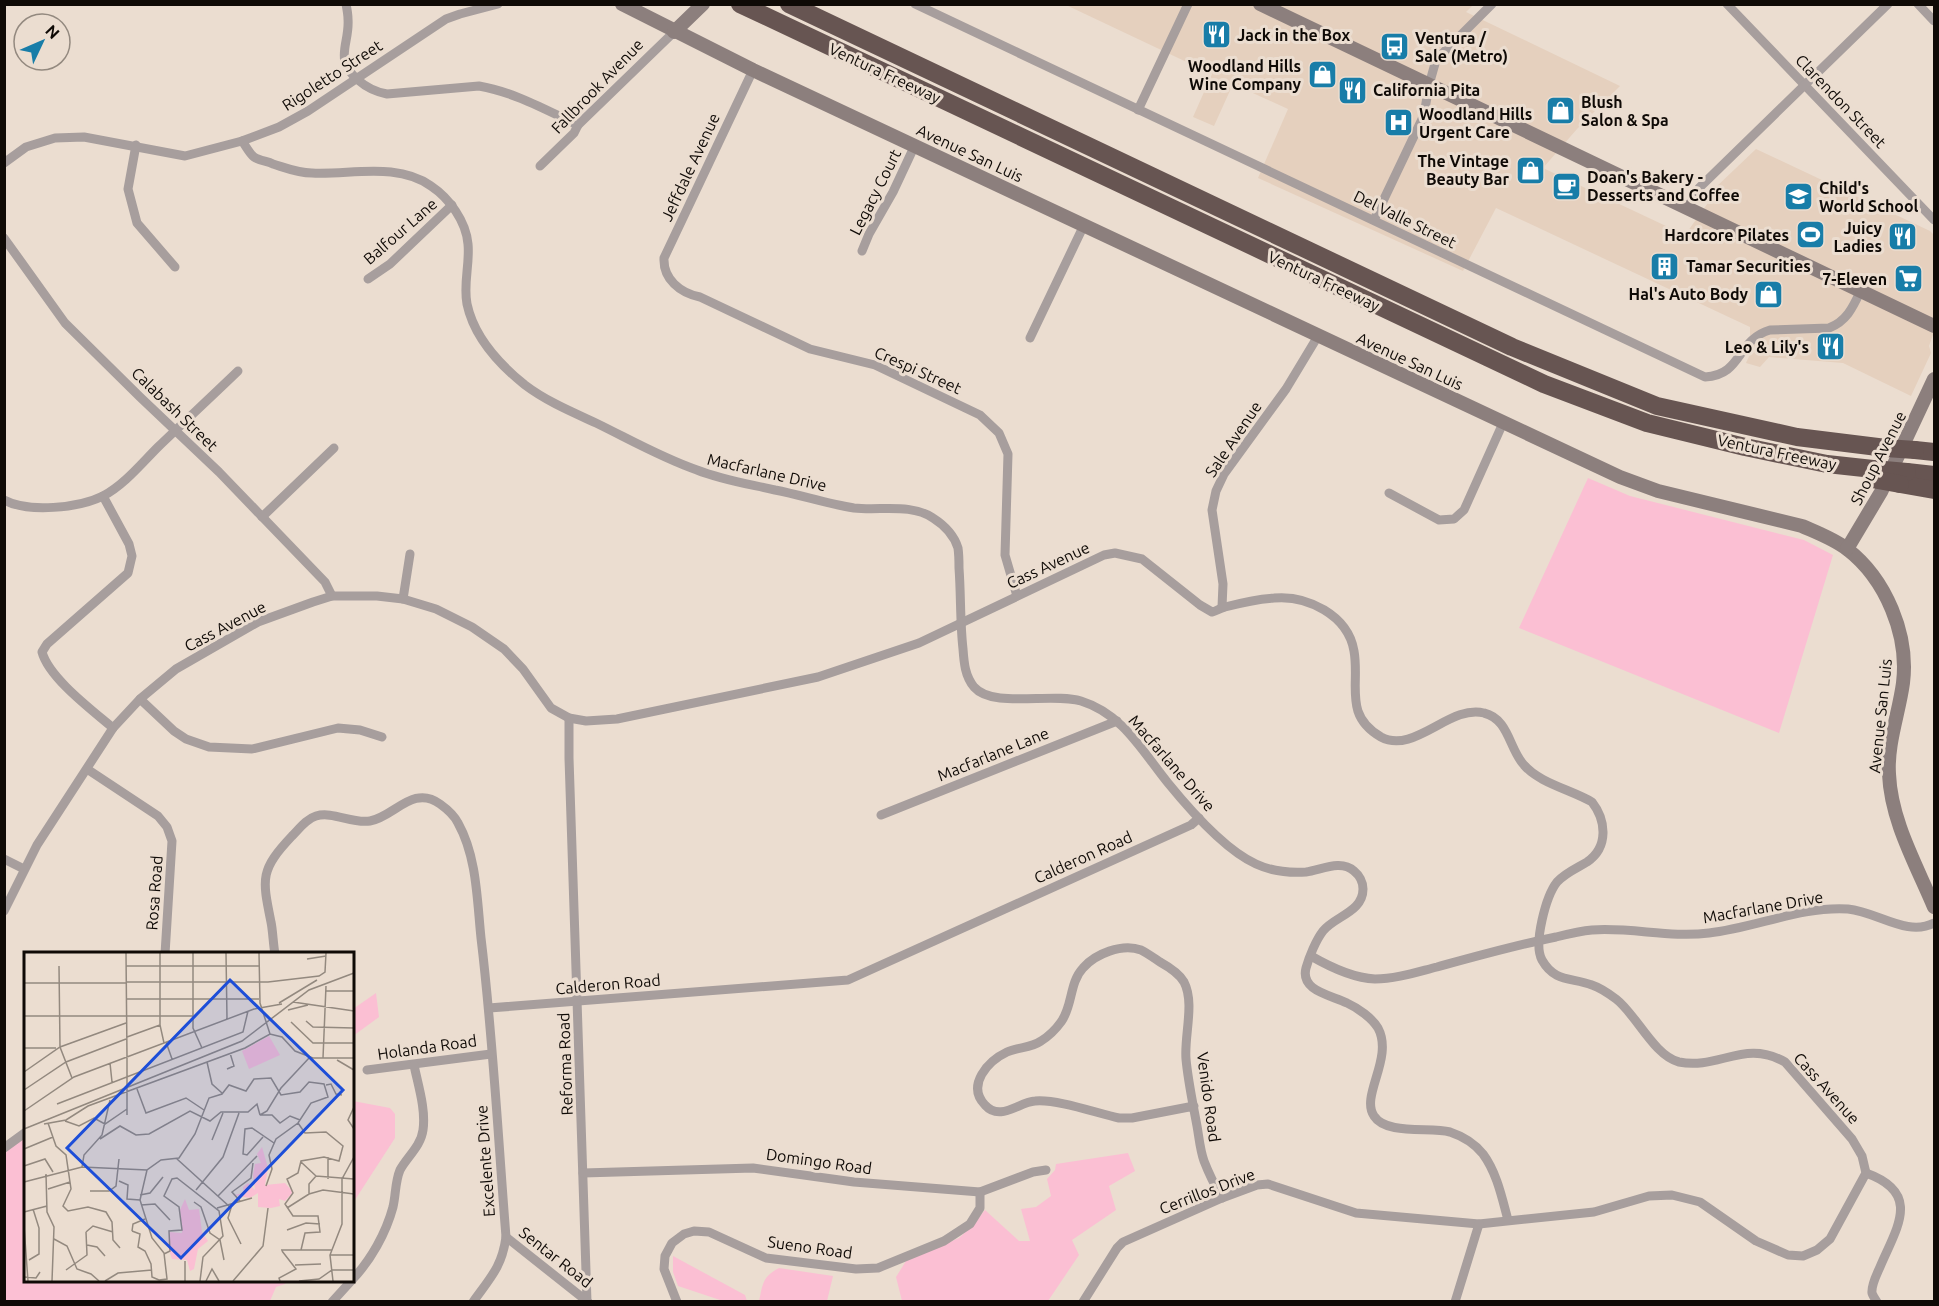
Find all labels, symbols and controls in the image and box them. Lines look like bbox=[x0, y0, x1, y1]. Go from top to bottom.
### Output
north arrow bbox=[12, 12, 72, 72]
restaurant icon: Jack in the Box bbox=[1200, 19, 1232, 51]
text: N bbox=[42, 21, 63, 42]
place label: Jack in the Box bbox=[1237, 26, 1350, 44]
place label: Ventura / Sale (Metro) bbox=[1415, 29, 1508, 66]
bus stop icon: Ventura / Sale (Metro) bbox=[1378, 31, 1410, 63]
street label: Fallbrook Avenue bbox=[547, 35, 647, 137]
street label: Rigoletto Street bbox=[279, 36, 386, 114]
street label: Ventura Freeway bbox=[826, 39, 944, 107]
street label: Clarendon Street bbox=[1792, 51, 1891, 152]
place label: Woodland Hills Wine Company bbox=[1188, 57, 1301, 93]
shop icon: Woodland Hills Wine Company bbox=[1306, 59, 1338, 91]
restaurant icon: California Pita bbox=[1336, 74, 1368, 106]
place label: California Pita bbox=[1373, 81, 1480, 99]
place label: Blush Salon & Spa bbox=[1581, 93, 1669, 129]
shop icon: Blush Salon & Spa bbox=[1544, 95, 1576, 127]
place label: Woodland Hills Urgent Care bbox=[1419, 105, 1532, 141]
hospital icon: Woodland Hills Urgent Care bbox=[1382, 107, 1414, 139]
street label: Jeffdale Avenue bbox=[657, 110, 723, 224]
street label: Avenue San Luis bbox=[914, 121, 1026, 186]
street label: Legacy Court bbox=[846, 145, 905, 238]
place label: The Vintage Beauty Bar bbox=[1418, 152, 1509, 188]
shop icon: The Vintage Beauty Bar bbox=[1514, 154, 1546, 186]
place label: Doan's Bakery - Desserts and Coffee bbox=[1587, 168, 1740, 204]
cafe icon: Doan's Bakery - Desserts and Coffee bbox=[1550, 170, 1582, 202]
place label: Child's World School bbox=[1819, 179, 1919, 215]
school or university icon: Child's World School bbox=[1782, 181, 1814, 213]
street label: Del Valle Street bbox=[1351, 186, 1460, 252]
street label: Balfour Lane bbox=[360, 194, 440, 268]
sports icon: Hardcore Pilates bbox=[1794, 219, 1826, 251]
place label: Juicy Ladies bbox=[1834, 219, 1882, 255]
restaurant icon: Juicy Ladies bbox=[1887, 221, 1919, 253]
place label: Hardcore Pilates bbox=[1664, 226, 1789, 244]
street label: Ventura Freeway bbox=[1265, 247, 1383, 315]
building icon: Tamar Securities bbox=[1649, 250, 1681, 282]
place label: Tamar Securities bbox=[1686, 257, 1811, 275]
supermarket icon: 7-Eleven bbox=[1892, 263, 1924, 295]
place label: 7-Eleven bbox=[1822, 270, 1887, 288]
shop icon: Hal's Auto Body bbox=[1753, 278, 1785, 310]
place label: Hal's Auto Body bbox=[1629, 285, 1748, 303]
street label: Avenue San Luis bbox=[1354, 329, 1466, 394]
restaurant icon: Leo & Lily's bbox=[1814, 331, 1846, 363]
place label: Leo & Lily's bbox=[1725, 338, 1809, 356]
street label: Crespi Street bbox=[872, 343, 965, 397]
street label: Calabash Street bbox=[128, 363, 222, 455]
street label: Sale Avenue bbox=[1201, 398, 1265, 480]
street label: Shoup Avenue bbox=[1847, 408, 1909, 508]
street label: Ventura Freeway bbox=[1716, 431, 1838, 473]
street label: Macfarlane Drive bbox=[706, 450, 828, 494]
street label: Cass Avenue bbox=[1004, 538, 1092, 592]
street label: Cass Avenue bbox=[181, 597, 269, 655]
street label: Avenue San Luis bbox=[1865, 658, 1895, 774]
street label: Macfarlane Drive bbox=[1125, 711, 1219, 815]
street label: Macfarlane Lane bbox=[935, 723, 1051, 785]
street label: Calderon Road bbox=[1031, 827, 1135, 887]
street label: Rosa Road bbox=[142, 855, 166, 931]
street label: Macfarlane Drive bbox=[1701, 888, 1825, 926]
inset map bbox=[24, 952, 354, 1282]
street label: Calderon Road bbox=[555, 970, 661, 998]
street label: Reforma Road bbox=[554, 1012, 576, 1116]
street label: Holanda Road bbox=[376, 1031, 478, 1063]
street label: Cass Avenue bbox=[1790, 1049, 1864, 1127]
street label: Venido Road bbox=[1194, 1051, 1224, 1143]
street label: Excelente Drive bbox=[472, 1105, 498, 1217]
street label: Domingo Road bbox=[765, 1145, 873, 1177]
street label: Cerrillos Drive bbox=[1157, 1165, 1257, 1217]
street label: Sentar Road bbox=[516, 1223, 596, 1291]
street label: Sueno Road bbox=[766, 1232, 854, 1262]

